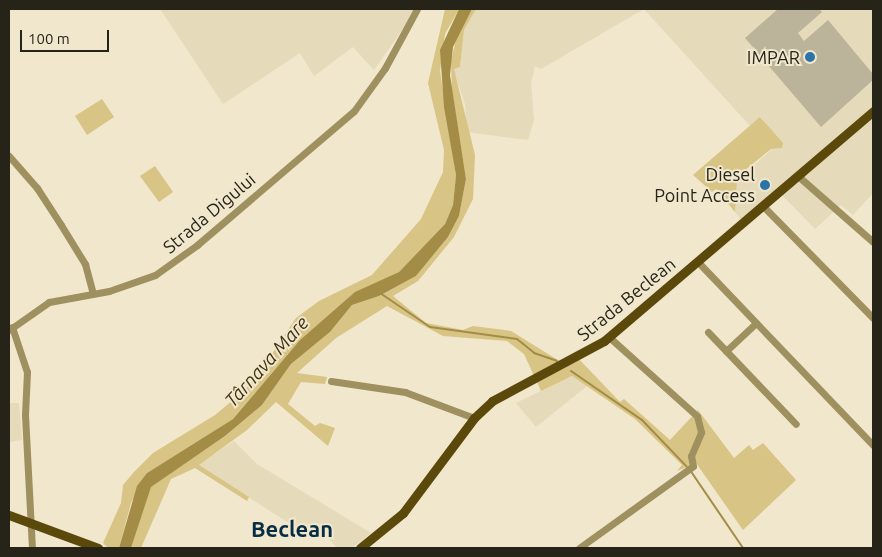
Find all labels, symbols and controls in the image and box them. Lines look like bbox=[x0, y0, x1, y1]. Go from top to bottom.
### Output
scale bar bbox=[22, 20, 111, 52]
text: 100 m bbox=[28, 30, 70, 47]
place label: IMPAR bbox=[747, 46, 800, 68]
marker: IMPAR bbox=[804, 51, 816, 63]
place label: Diesel Point Access bbox=[654, 164, 755, 206]
street label: Strada Digului bbox=[159, 168, 259, 258]
marker: Diesel Point Access bbox=[759, 179, 771, 191]
street label: Strada Beclean bbox=[572, 253, 680, 345]
water label: Târnava Mare bbox=[220, 312, 314, 412]
district label: Beclean bbox=[251, 516, 333, 542]

